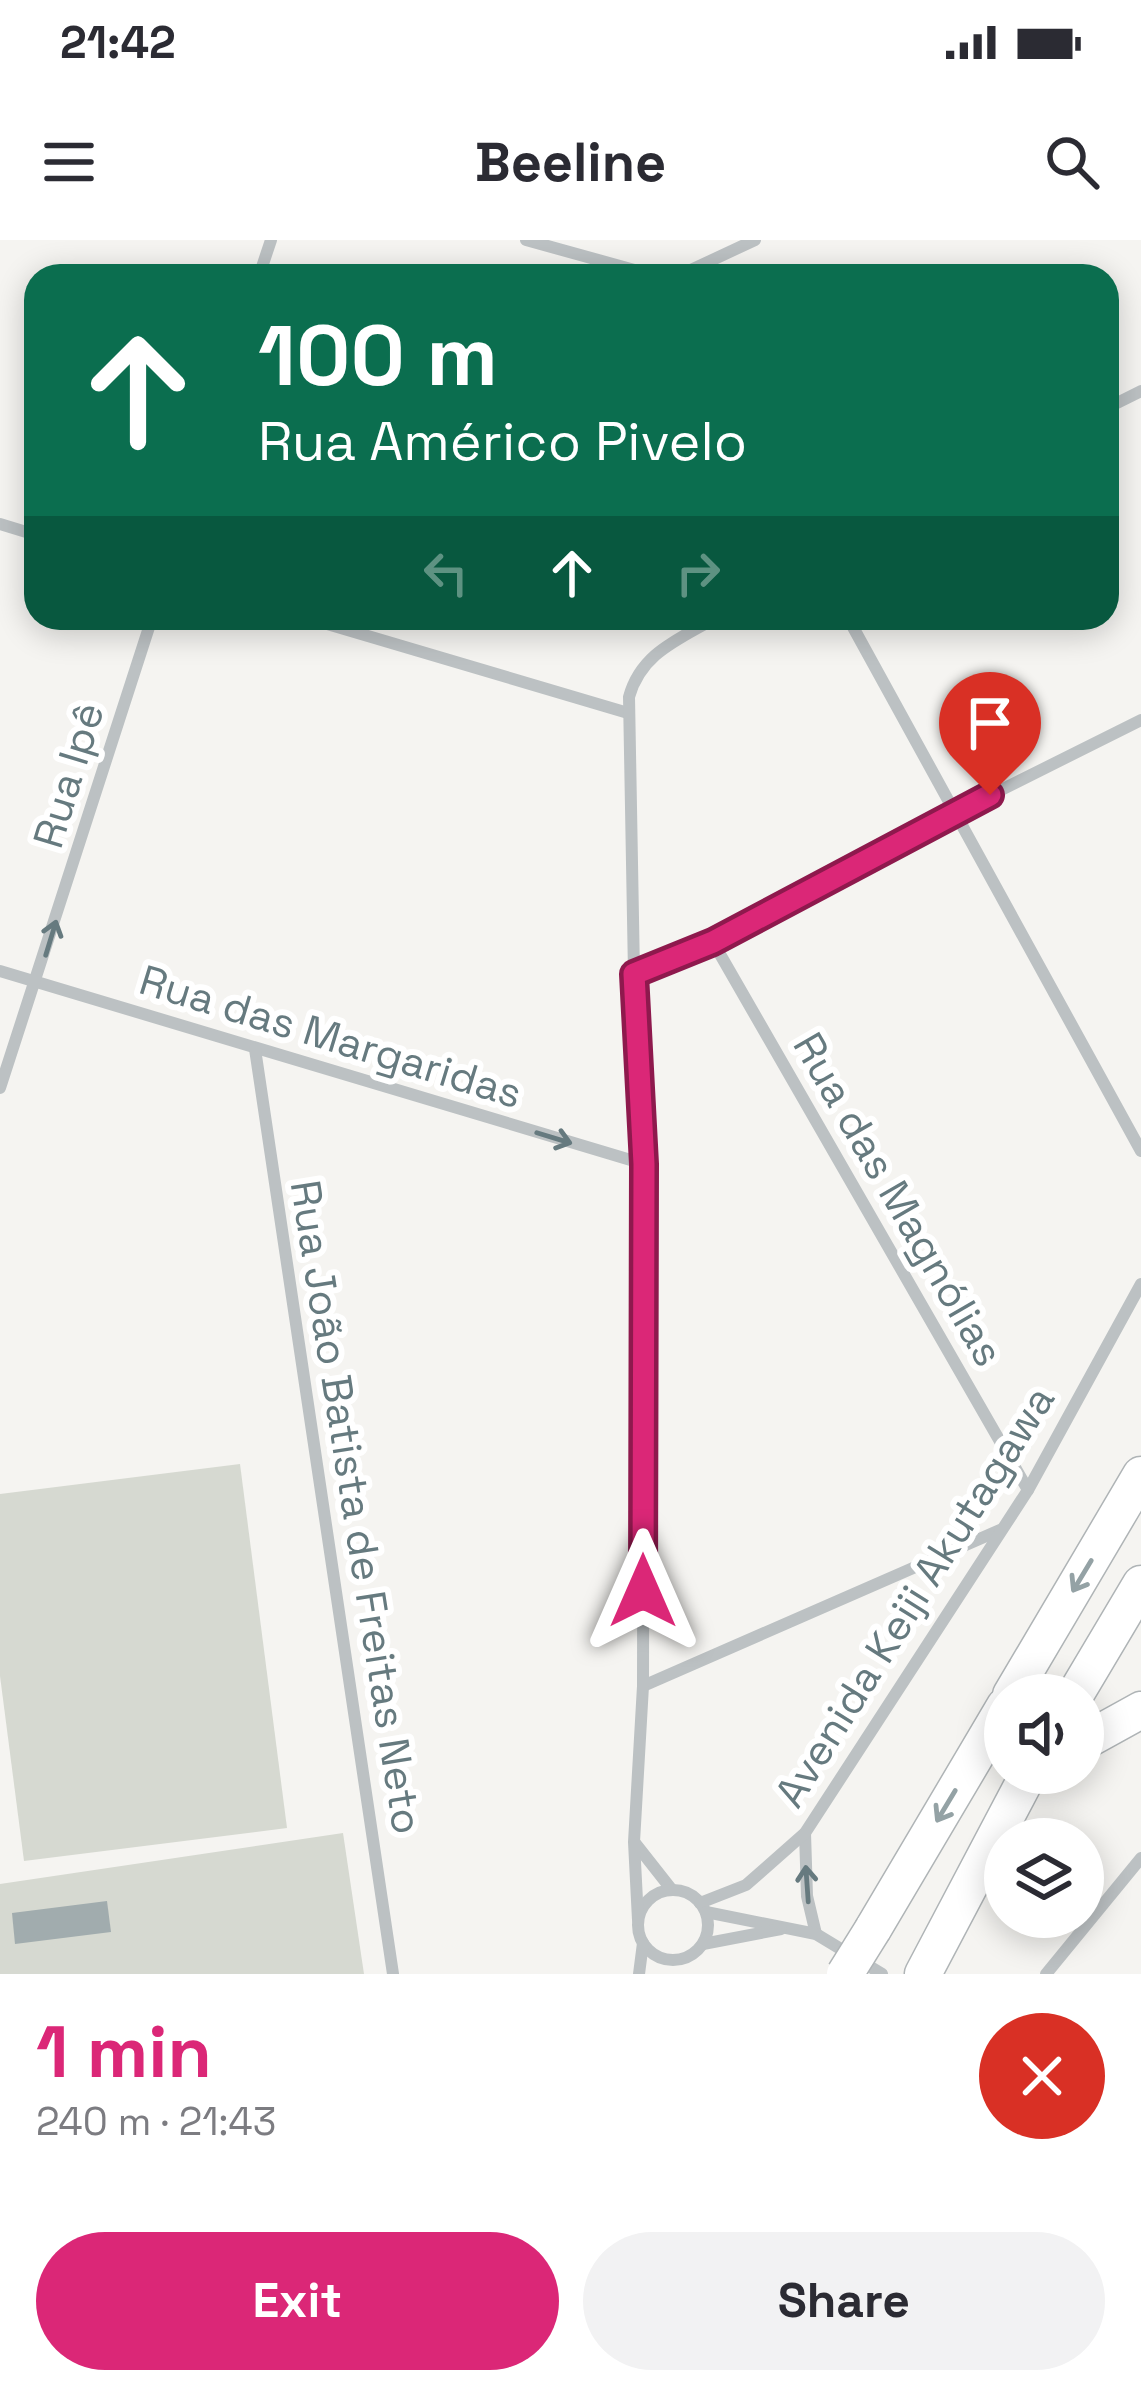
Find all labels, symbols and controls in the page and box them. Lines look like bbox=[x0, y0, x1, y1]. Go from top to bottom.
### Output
text: 21:42 bbox=[60, 14, 176, 71]
text: Beeline bbox=[475, 128, 666, 197]
icon: menu bbox=[36, 129, 102, 195]
icon: search bbox=[1039, 129, 1105, 195]
text: 100 m bbox=[258, 302, 498, 410]
icon: ahead bbox=[60, 312, 216, 468]
text: Rua Américo Pivelo bbox=[258, 407, 747, 476]
icon: left bbox=[413, 540, 479, 606]
icon: ahead bbox=[539, 540, 605, 606]
icon: right bbox=[665, 540, 731, 606]
pin bbox=[939, 672, 1041, 795]
icon: arrive bbox=[957, 690, 1023, 756]
street label: Rua Ipê bbox=[21, 696, 116, 854]
one-way arrow bbox=[41, 920, 63, 958]
street label: Rua das Margaridas bbox=[133, 953, 528, 1120]
street label: Rua das Magnólias bbox=[782, 1023, 1016, 1375]
one-way arrow bbox=[535, 1128, 573, 1150]
street label: Rua João Batista de Freitas Neto bbox=[279, 1176, 434, 1838]
street label: Avenida Keiji Akutagawa bbox=[763, 1376, 1066, 1817]
position arrow bbox=[580, 1528, 706, 1654]
one-way arrow bbox=[1069, 1558, 1093, 1593]
map controls bbox=[984, 1674, 1104, 1938]
button: sound bbox=[984, 1674, 1104, 1794]
one-way arrow bbox=[933, 1788, 957, 1823]
button: layers bbox=[984, 1818, 1104, 1938]
one-way arrow bbox=[795, 1865, 818, 1904]
text: 1 min bbox=[36, 2006, 212, 2098]
button: close bbox=[979, 2013, 1105, 2139]
text: 240 m · 21:43 bbox=[36, 2097, 276, 2146]
button: Exit bbox=[36, 2232, 559, 2370]
button: Share bbox=[583, 2232, 1105, 2370]

